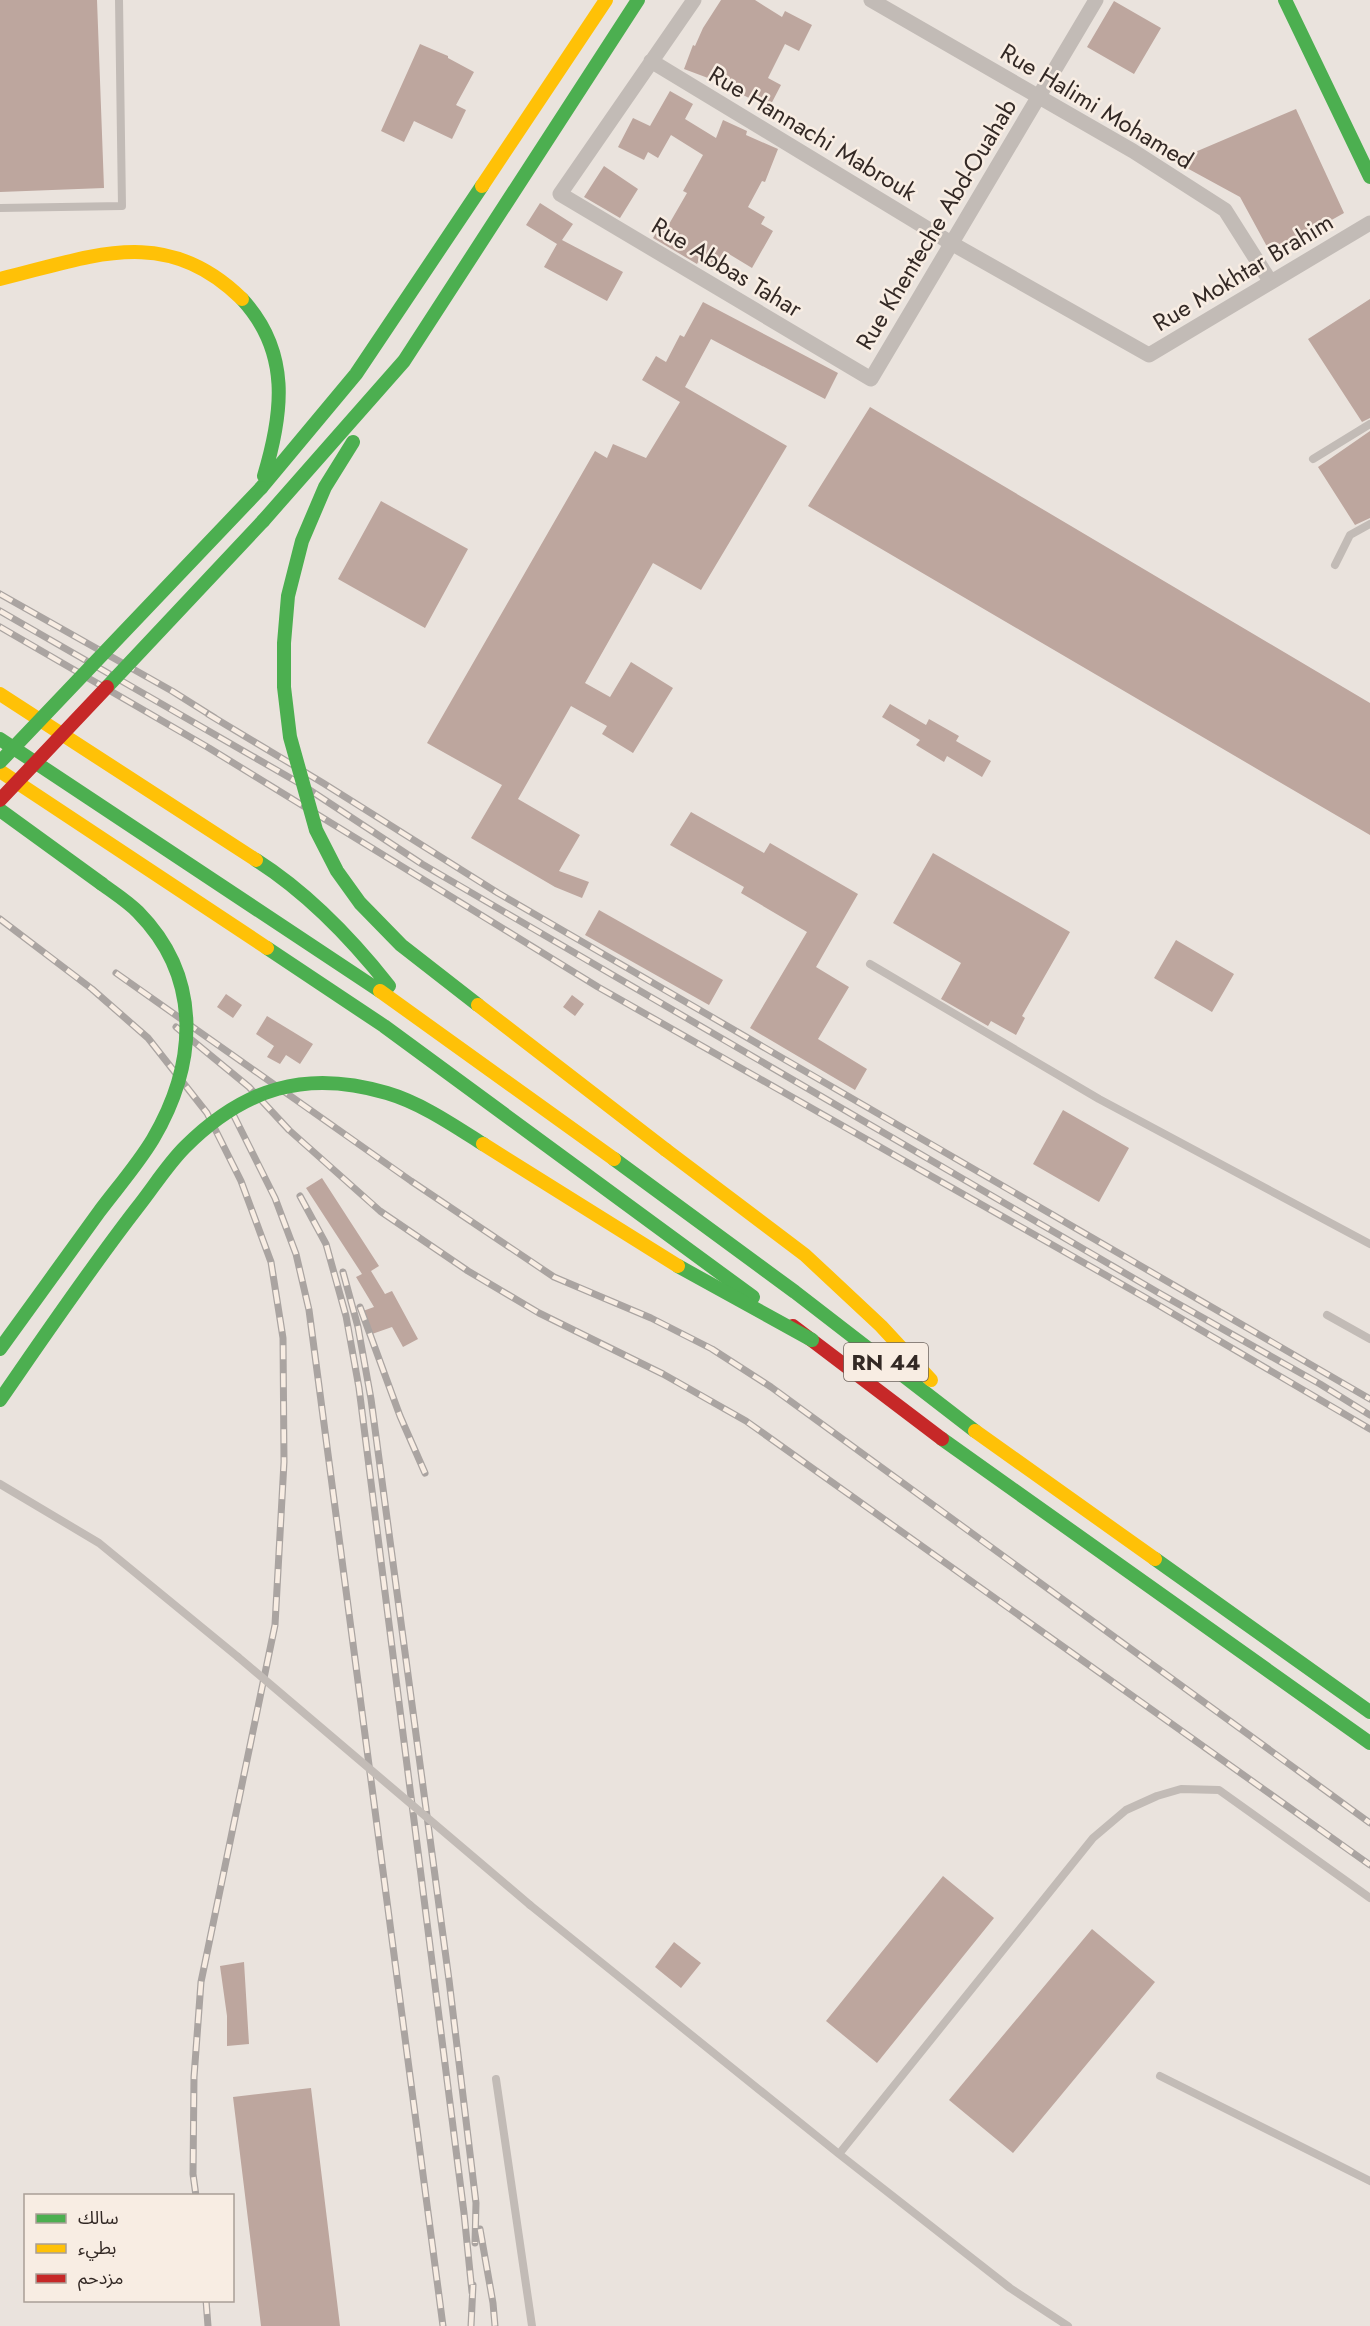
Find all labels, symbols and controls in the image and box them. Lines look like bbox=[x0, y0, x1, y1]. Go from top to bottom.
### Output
street label: Rue Halimi Mohamed bbox=[994, 34, 1200, 178]
street label: Rue Hannachi Mabrouk bbox=[702, 57, 924, 209]
street label: Rue Khenteche Abd-Ouahab bbox=[847, 92, 1025, 356]
street label: Rue Mokhtar Brahim bbox=[1146, 204, 1340, 340]
street label: Rue Abbas Tahar bbox=[645, 208, 809, 326]
road number: RN 44 bbox=[844, 1343, 928, 1381]
legend bbox=[24, 2194, 234, 2302]
text: سالك bbox=[78, 2205, 119, 2231]
text: بطيء bbox=[78, 2235, 116, 2261]
text: مزدحم bbox=[78, 2265, 123, 2291]

